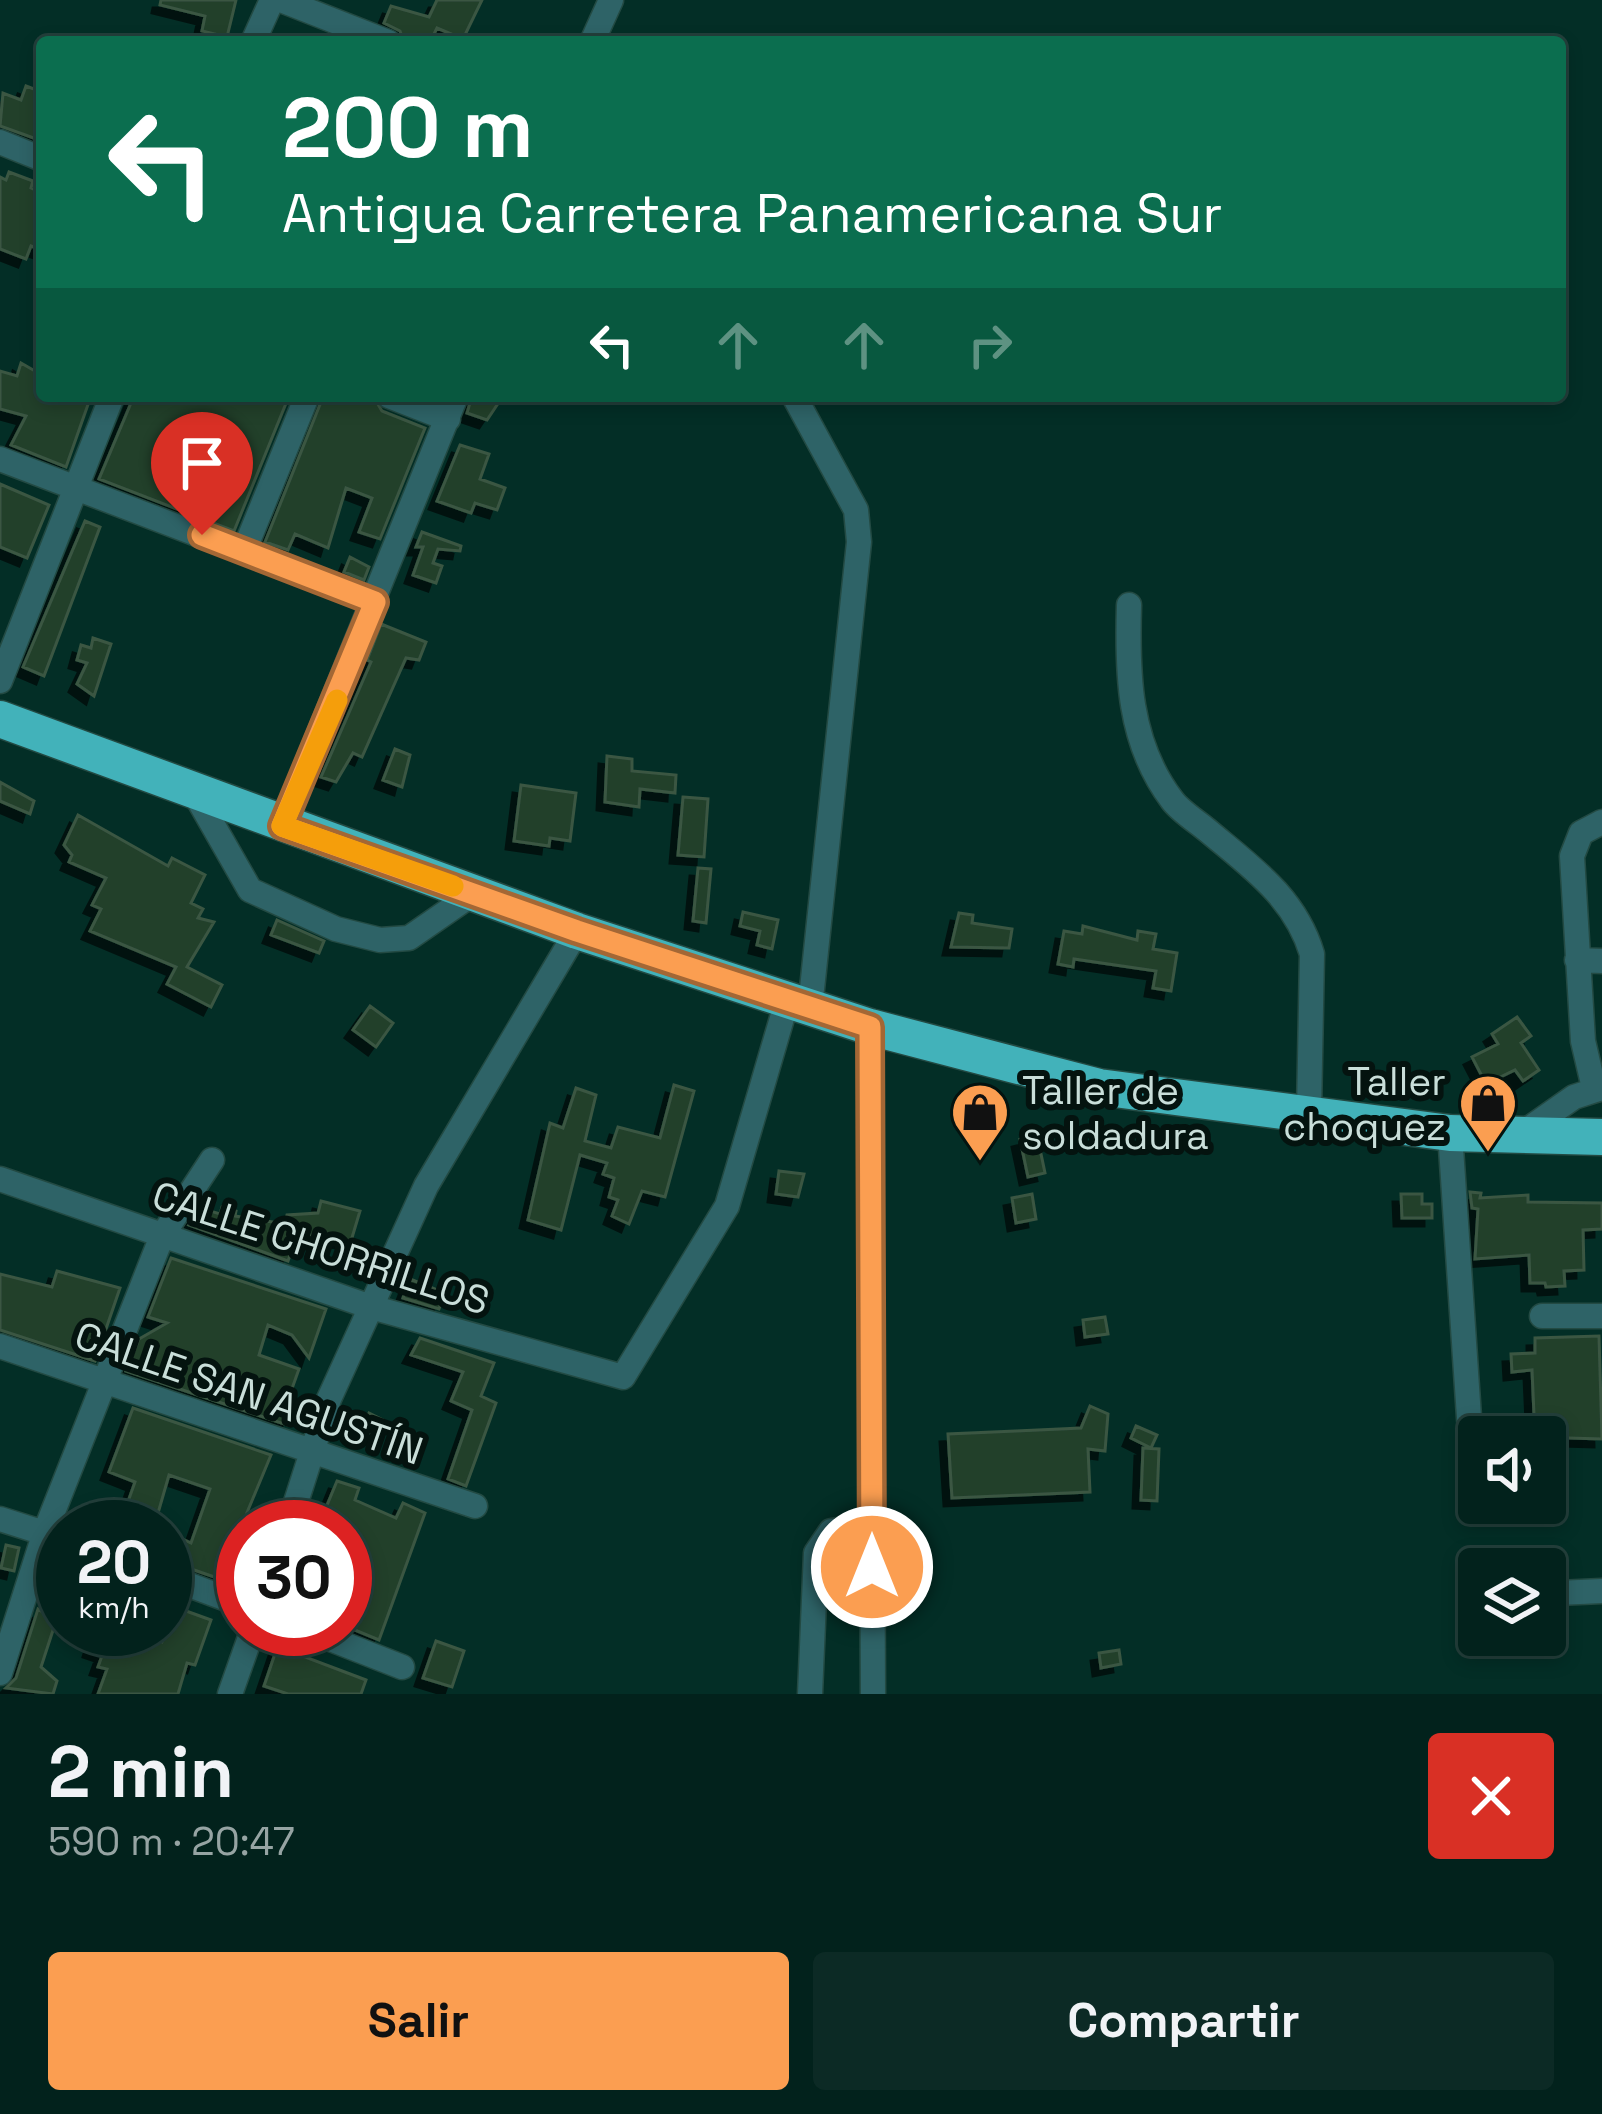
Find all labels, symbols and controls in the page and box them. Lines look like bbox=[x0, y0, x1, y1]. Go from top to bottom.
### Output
text: 200 m bbox=[282, 74, 534, 182]
icon: left bbox=[84, 84, 240, 240]
text: Antigua Carretera Panamericana Sur bbox=[282, 179, 1223, 248]
icon: left bbox=[579, 312, 645, 378]
icon: ahead bbox=[705, 312, 771, 378]
icon: ahead bbox=[831, 312, 897, 378]
icon: right bbox=[957, 312, 1023, 378]
pin bbox=[151, 412, 253, 535]
icon: arrive bbox=[169, 430, 235, 496]
place label: Taller choquez bbox=[1283, 1057, 1446, 1151]
place label: Taller de soldadura bbox=[1022, 1066, 1209, 1160]
shop icon: Taller choquez bbox=[1457, 1072, 1519, 1154]
shop icon: Taller de soldadura bbox=[949, 1081, 1011, 1163]
street label: CALLE CHORRILLOS bbox=[146, 1170, 496, 1326]
street label: CALLE SAN AGUSTÍN bbox=[69, 1310, 429, 1476]
map controls bbox=[1458, 1416, 1566, 1656]
button: sound bbox=[1458, 1416, 1566, 1524]
speed limit sign: 30 bbox=[216, 1500, 372, 1656]
position arrow bbox=[809, 1504, 935, 1630]
text: 20 bbox=[77, 1524, 151, 1601]
button: layers bbox=[1458, 1548, 1566, 1656]
text: km/h bbox=[78, 1588, 150, 1627]
text: 2 min bbox=[48, 1726, 234, 1818]
button: close bbox=[1428, 1733, 1554, 1859]
text: 590 m · 20:47 bbox=[48, 1817, 295, 1866]
button: Salir bbox=[48, 1952, 789, 2090]
button: Compartir bbox=[813, 1952, 1554, 2090]

